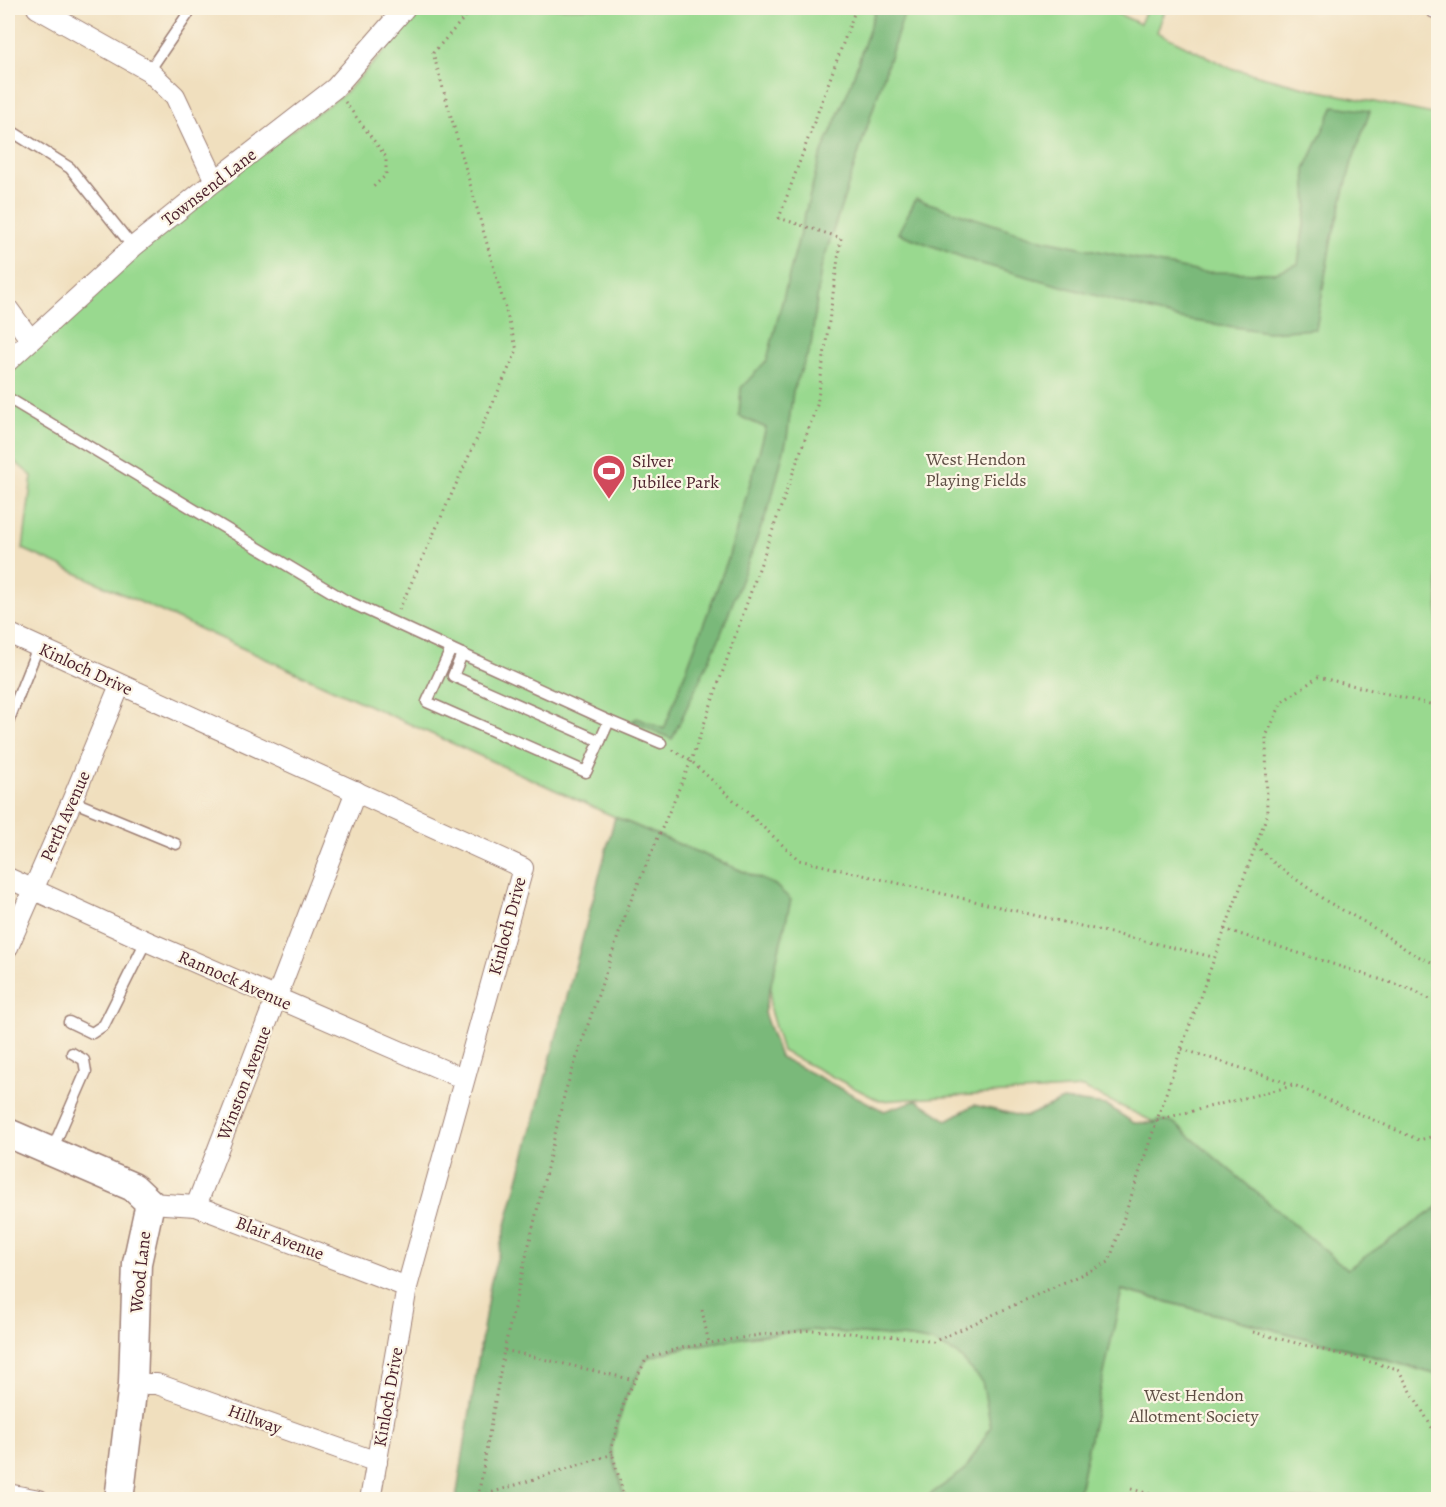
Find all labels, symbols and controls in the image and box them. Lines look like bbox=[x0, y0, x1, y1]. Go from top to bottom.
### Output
street label: Townsend Lane bbox=[157, 143, 261, 231]
park label: West Hendon Playing Fields bbox=[925, 447, 1027, 492]
place label: Silver Jubilee Park bbox=[632, 449, 719, 494]
sports icon: Silver Jubilee Park bbox=[591, 453, 627, 500]
street label: Kinloch Drive bbox=[35, 637, 137, 701]
street label: Perth Avenue bbox=[34, 767, 96, 865]
street label: Kinloch Drive bbox=[482, 874, 532, 978]
street label: Rannock Avenue bbox=[175, 944, 295, 1016]
street label: Winston Avenue bbox=[211, 1023, 277, 1144]
street label: Blair Avenue bbox=[232, 1210, 328, 1266]
street label: Wood Lane bbox=[124, 1230, 156, 1315]
street label: Kinloch Drive bbox=[367, 1345, 409, 1449]
park label: West Hendon Allotment Society bbox=[1128, 1383, 1260, 1428]
street label: Hillway bbox=[225, 1398, 286, 1440]

